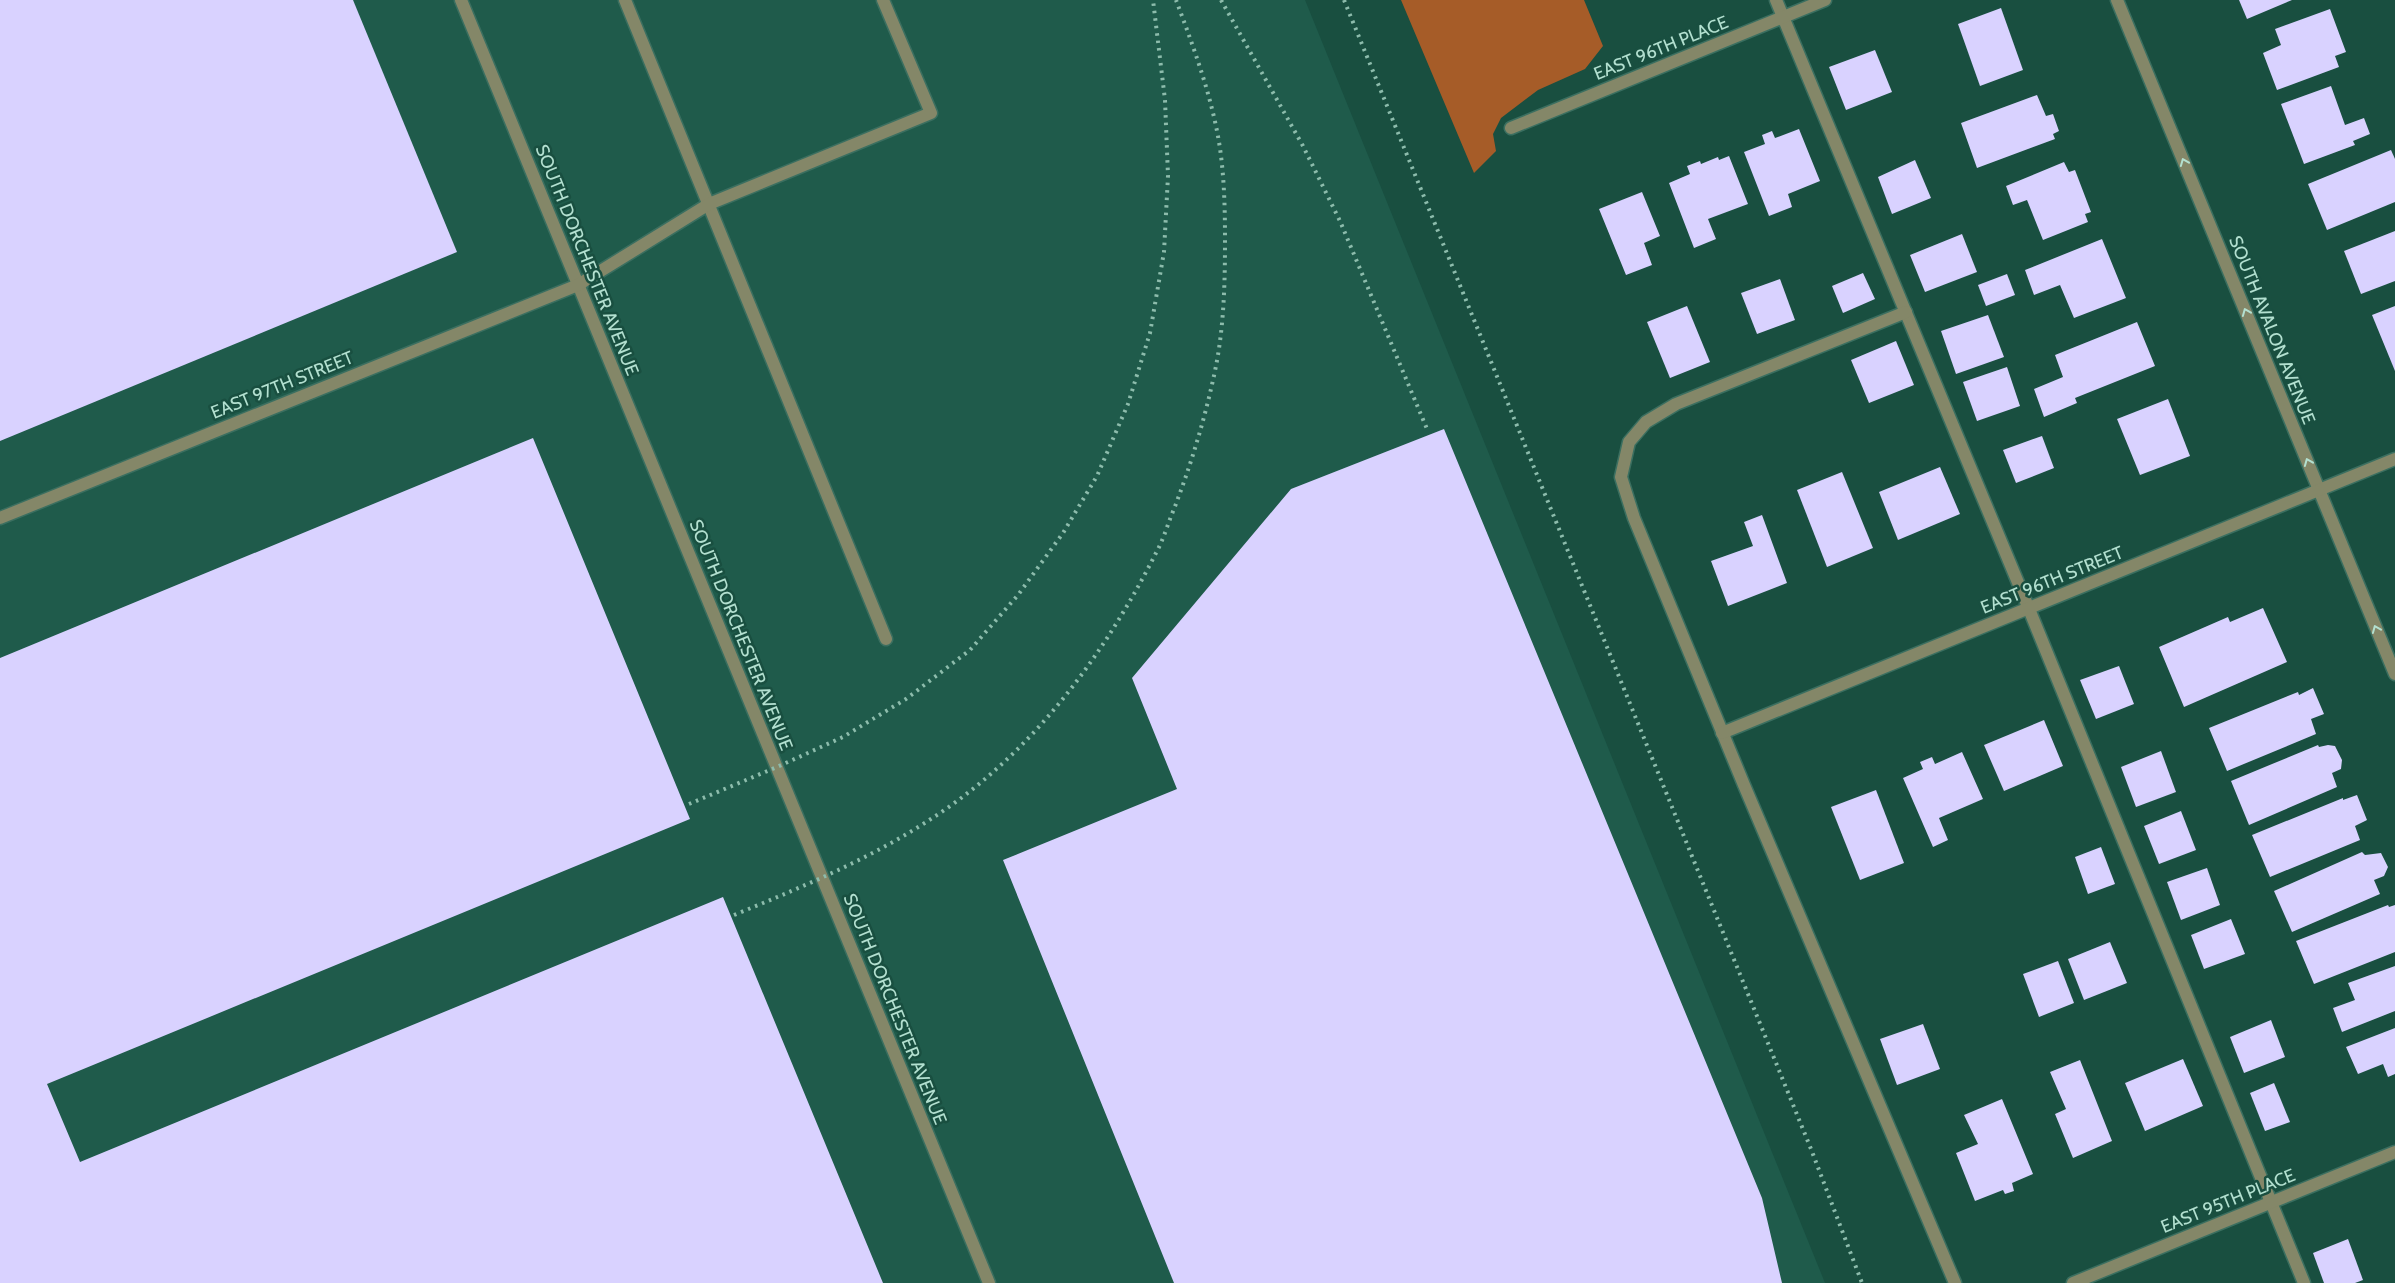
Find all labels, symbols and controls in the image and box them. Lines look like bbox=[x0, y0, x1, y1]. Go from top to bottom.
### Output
street label: EAST 96TH PLACE bbox=[1591, 11, 1731, 85]
street label: SOUTH DORCHESTER AVENUE bbox=[531, 141, 643, 379]
one-way arrow bbox=[2179, 158, 2190, 167]
street label: SOUTH AVALON AVENUE bbox=[2224, 233, 2320, 427]
one-way arrow bbox=[2241, 308, 2252, 317]
street label: EAST 97TH STREET bbox=[208, 346, 357, 424]
one-way arrow bbox=[2303, 459, 2313, 467]
street label: SOUTH DORCHESTER AVENUE bbox=[685, 516, 797, 754]
street label: EAST 96TH STREET bbox=[1977, 541, 2127, 619]
one-way arrow bbox=[2372, 625, 2383, 634]
street label: SOUTH DORCHESTER AVENUE bbox=[839, 890, 951, 1128]
street label: EAST 95TH PLACE bbox=[2158, 1164, 2298, 1238]

